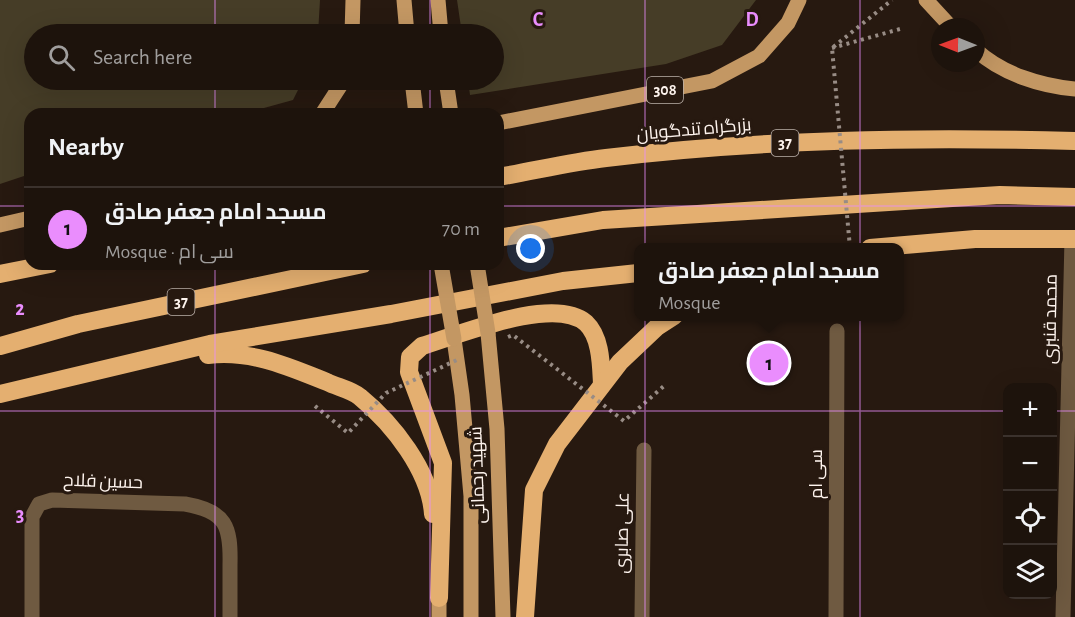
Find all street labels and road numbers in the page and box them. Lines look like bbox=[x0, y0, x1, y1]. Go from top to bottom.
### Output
road number: 308 bbox=[647, 77, 683, 103]
street label: بزرگراه تندگویان bbox=[636, 116, 752, 145]
road number: 37 bbox=[772, 130, 798, 156]
street label: محمد قنبری bbox=[1041, 274, 1062, 364]
road number: 37 bbox=[168, 289, 195, 315]
street label: شهید رحمانی bbox=[466, 426, 490, 524]
street label: سی ام bbox=[808, 449, 828, 499]
street label: حسین فلاح bbox=[63, 472, 143, 494]
street label: علی صابری bbox=[613, 492, 634, 574]

